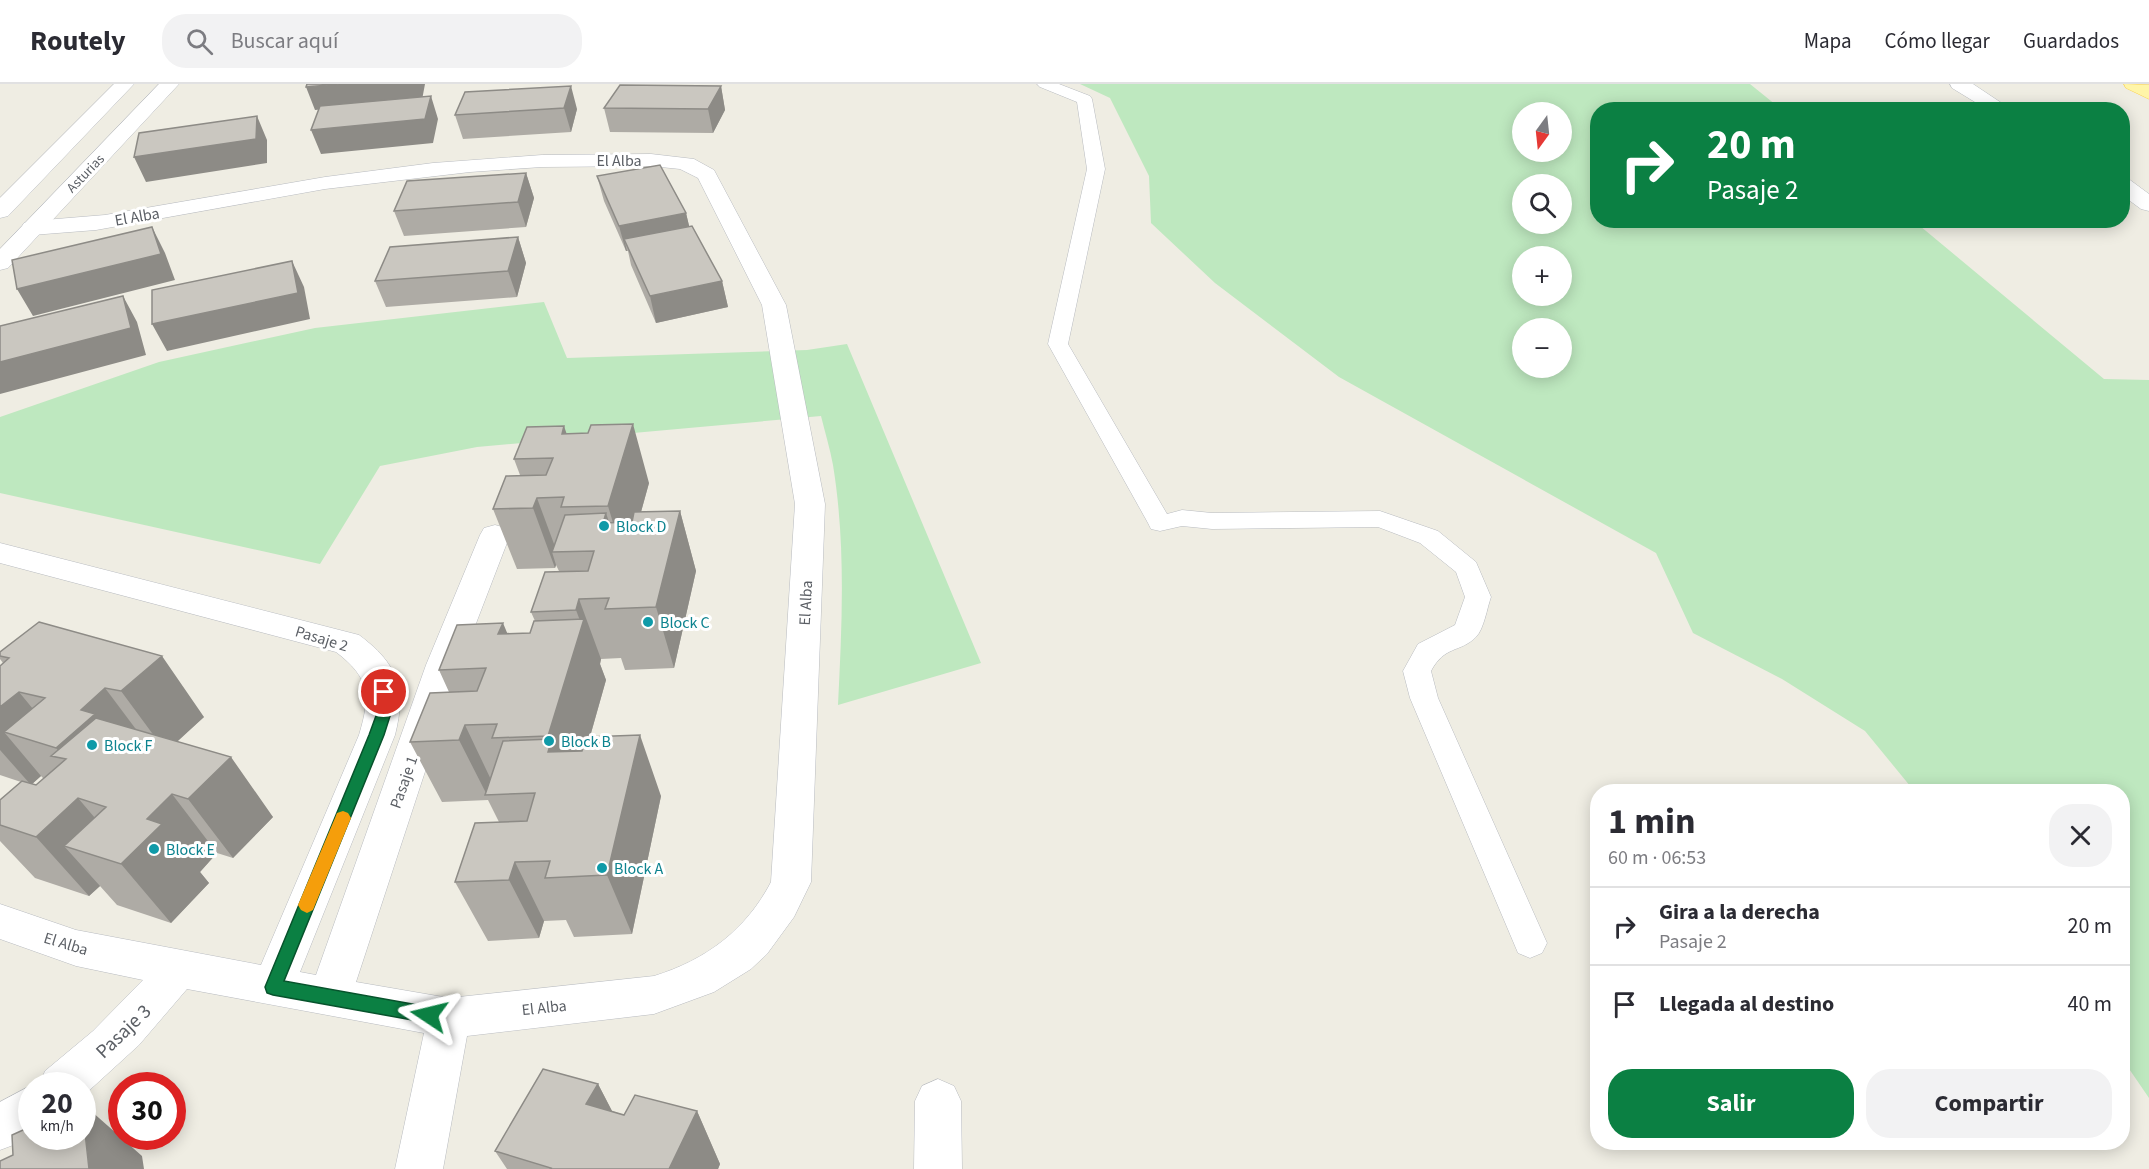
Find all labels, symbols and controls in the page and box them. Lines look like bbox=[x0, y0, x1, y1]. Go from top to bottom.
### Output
search box bbox=[162, 14, 582, 68]
text: Routely bbox=[30, 21, 126, 61]
icon: search bbox=[183, 25, 216, 58]
text: Buscar aquí bbox=[231, 25, 338, 57]
text: Mapa bbox=[1804, 26, 1852, 56]
text: Cómo llegar bbox=[1885, 26, 1990, 56]
text: Guardados bbox=[2023, 26, 2119, 56]
north arrow bbox=[1512, 102, 1572, 162]
map controls bbox=[1512, 102, 1572, 378]
text: 20 m bbox=[1707, 115, 1796, 175]
icon: right bbox=[1608, 126, 1686, 204]
street label: Asturias bbox=[62, 150, 109, 198]
street label: El Alba bbox=[596, 150, 642, 172]
text: Pasaje 2 bbox=[1707, 171, 1799, 210]
button: search bbox=[1512, 174, 1572, 234]
street label: El Alba bbox=[113, 202, 161, 232]
button: + bbox=[1512, 246, 1572, 306]
button: − bbox=[1512, 318, 1572, 378]
place label: Block D bbox=[616, 516, 667, 538]
marker: Block D bbox=[597, 519, 611, 533]
street label: El Alba bbox=[794, 580, 818, 626]
place label: Block C bbox=[660, 612, 710, 634]
marker: Block C bbox=[641, 615, 655, 629]
street label: Pasaje 2 bbox=[293, 621, 351, 657]
pin bbox=[358, 666, 409, 717]
icon: arrive bbox=[367, 675, 400, 708]
place label: Block B bbox=[561, 731, 611, 753]
marker: Block B bbox=[542, 734, 556, 748]
place label: Block F bbox=[104, 735, 153, 757]
marker: Block F bbox=[85, 738, 99, 752]
street label: Pasaje 1 bbox=[385, 753, 423, 812]
text: 1 min bbox=[1608, 796, 1696, 847]
button: close bbox=[2049, 804, 2112, 867]
place label: Block E bbox=[166, 839, 215, 861]
marker: Block E bbox=[147, 842, 161, 856]
text: 60 m · 06:53 bbox=[1608, 844, 1706, 872]
place label: Block A bbox=[614, 858, 664, 880]
marker: Block A bbox=[595, 861, 609, 875]
text: Gira a la derecha bbox=[1659, 896, 1820, 928]
icon: right bbox=[1608, 910, 1641, 943]
text: 20 m bbox=[2067, 910, 2112, 942]
street label: El Alba bbox=[41, 927, 91, 961]
text: Pasaje 2 bbox=[1659, 928, 1727, 956]
position arrow bbox=[397, 983, 461, 1047]
icon: arrive bbox=[1608, 988, 1641, 1021]
text: Llegada al destino bbox=[1659, 988, 1834, 1020]
text: 40 m bbox=[2067, 988, 2112, 1020]
street label: El Alba bbox=[520, 995, 568, 1021]
street label: Pasaje 3 bbox=[90, 998, 158, 1065]
button: Salir bbox=[1608, 1069, 1854, 1138]
button: Compartir bbox=[1866, 1069, 2112, 1138]
speed limit sign: 30 bbox=[108, 1072, 186, 1150]
text: 20 bbox=[41, 1082, 73, 1125]
text: km/h bbox=[40, 1116, 74, 1137]

